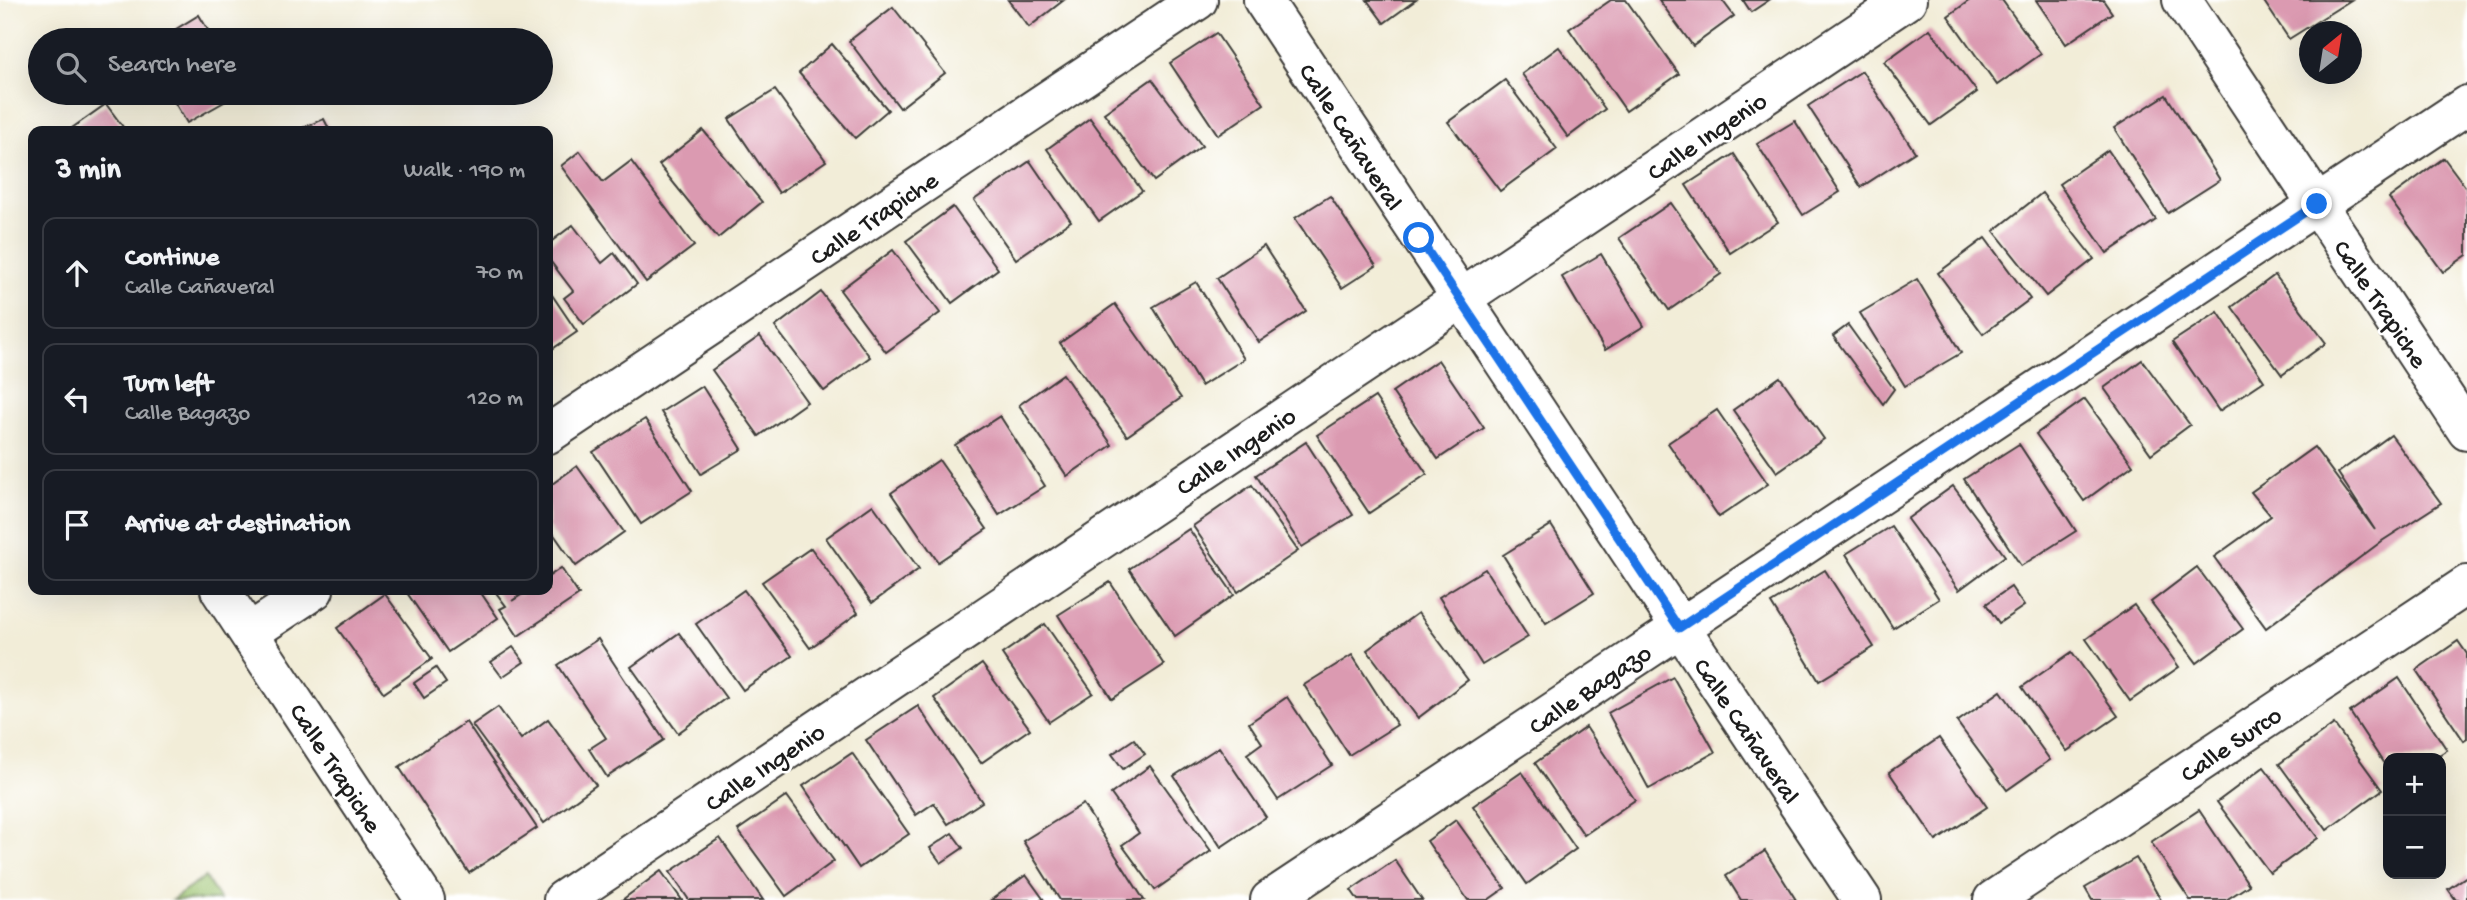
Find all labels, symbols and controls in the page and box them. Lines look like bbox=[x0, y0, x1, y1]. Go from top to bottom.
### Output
north arrow bbox=[2299, 21, 2362, 84]
search box bbox=[28, 28, 553, 105]
icon: search bbox=[52, 48, 90, 86]
text: Search here bbox=[108, 51, 236, 82]
street label: Calle Cañaveral bbox=[1289, 59, 1407, 218]
street label: Calle Ingenio bbox=[1643, 87, 1774, 190]
text: 3 min bbox=[56, 154, 121, 189]
text: Walk · 190 m bbox=[404, 158, 525, 185]
street label: Calle Trapiche bbox=[806, 166, 946, 275]
route end bbox=[2301, 188, 2332, 219]
route start bbox=[1403, 222, 1434, 253]
street label: Calle Trapiche bbox=[2324, 236, 2433, 376]
text: Continue bbox=[125, 244, 219, 275]
icon: ahead bbox=[58, 254, 96, 292]
text: 70 m bbox=[476, 260, 523, 287]
text: Calle Cañaveral bbox=[125, 275, 275, 302]
text: Turn left bbox=[125, 370, 213, 401]
icon: left bbox=[58, 380, 96, 418]
text: 120 m bbox=[468, 386, 523, 413]
text: Calle Bagazo bbox=[125, 401, 250, 428]
street label: Calle Ingenio bbox=[1172, 402, 1303, 505]
icon: arrive bbox=[58, 506, 96, 544]
text: Arrive at destination bbox=[125, 510, 350, 541]
street label: Calle Bagazo bbox=[1524, 639, 1659, 744]
street label: Calle Cañaveral bbox=[1684, 654, 1804, 811]
street label: Calle Trapiche bbox=[280, 699, 387, 840]
street label: Calle Surco bbox=[2176, 702, 2289, 792]
street label: Calle Ingenio bbox=[701, 718, 832, 821]
map controls bbox=[2383, 753, 2446, 879]
button: + bbox=[2383, 753, 2446, 816]
button: − bbox=[2383, 816, 2446, 879]

